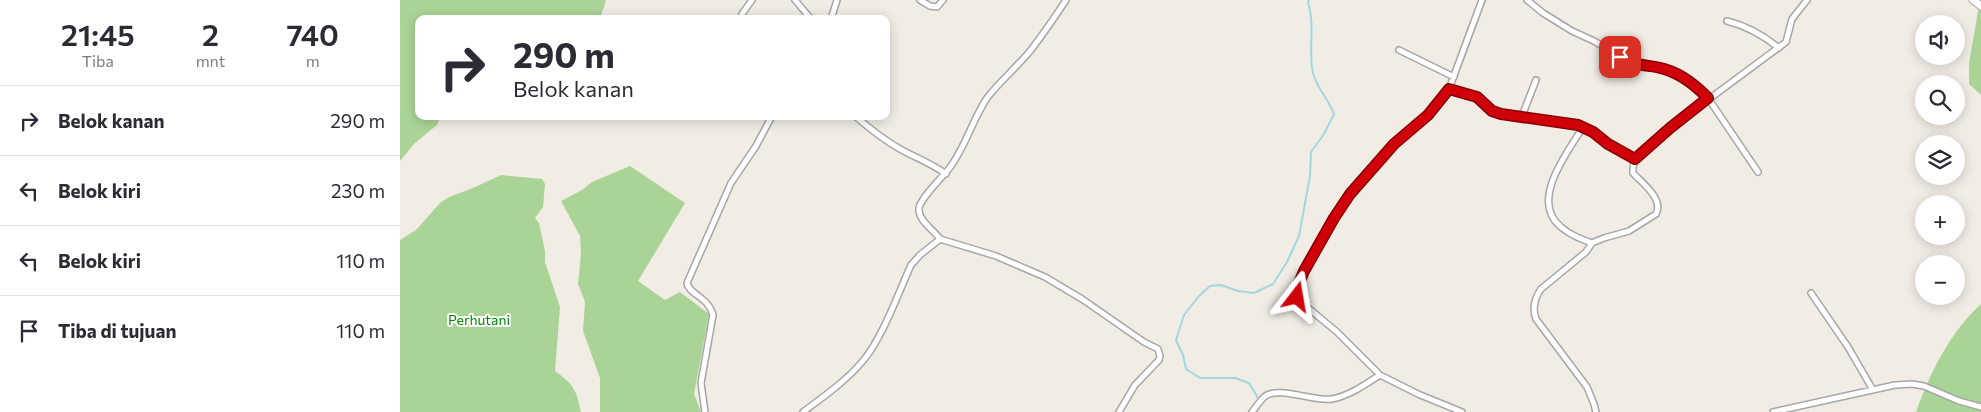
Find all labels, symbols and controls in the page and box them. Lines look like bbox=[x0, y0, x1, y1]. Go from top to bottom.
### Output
text: 21:45 bbox=[61, 15, 135, 52]
text: 2 bbox=[202, 15, 219, 52]
text: 740 bbox=[286, 15, 339, 52]
map controls bbox=[1915, 15, 1965, 305]
button: sound bbox=[1915, 15, 1965, 65]
text: 290 m bbox=[513, 32, 615, 75]
icon: right bbox=[430, 35, 495, 100]
pin bbox=[1599, 36, 1641, 78]
icon: arrive bbox=[1606, 43, 1634, 71]
text: Tiba bbox=[82, 51, 114, 70]
text: mnt bbox=[196, 51, 225, 70]
text: m bbox=[306, 51, 320, 70]
text: Belok kanan bbox=[513, 75, 634, 102]
button: search bbox=[1915, 75, 1965, 125]
icon: right bbox=[15, 107, 43, 135]
text: Belok kanan bbox=[58, 109, 165, 132]
text: 290 m bbox=[330, 109, 385, 132]
button: layers bbox=[1915, 135, 1965, 185]
icon: left bbox=[15, 177, 43, 205]
text: Belok kiri bbox=[58, 179, 141, 202]
text: 230 m bbox=[331, 179, 385, 202]
button: + bbox=[1915, 195, 1965, 245]
icon: left bbox=[15, 247, 43, 275]
text: Belok kiri bbox=[58, 249, 141, 272]
text: 110 m bbox=[336, 249, 385, 272]
button: − bbox=[1915, 255, 1965, 305]
position arrow bbox=[1270, 270, 1322, 322]
park label: Perhutani bbox=[448, 311, 510, 328]
icon: arrive bbox=[15, 317, 43, 345]
text: Tiba di tujuan bbox=[58, 319, 176, 342]
text: 110 m bbox=[336, 319, 385, 342]

